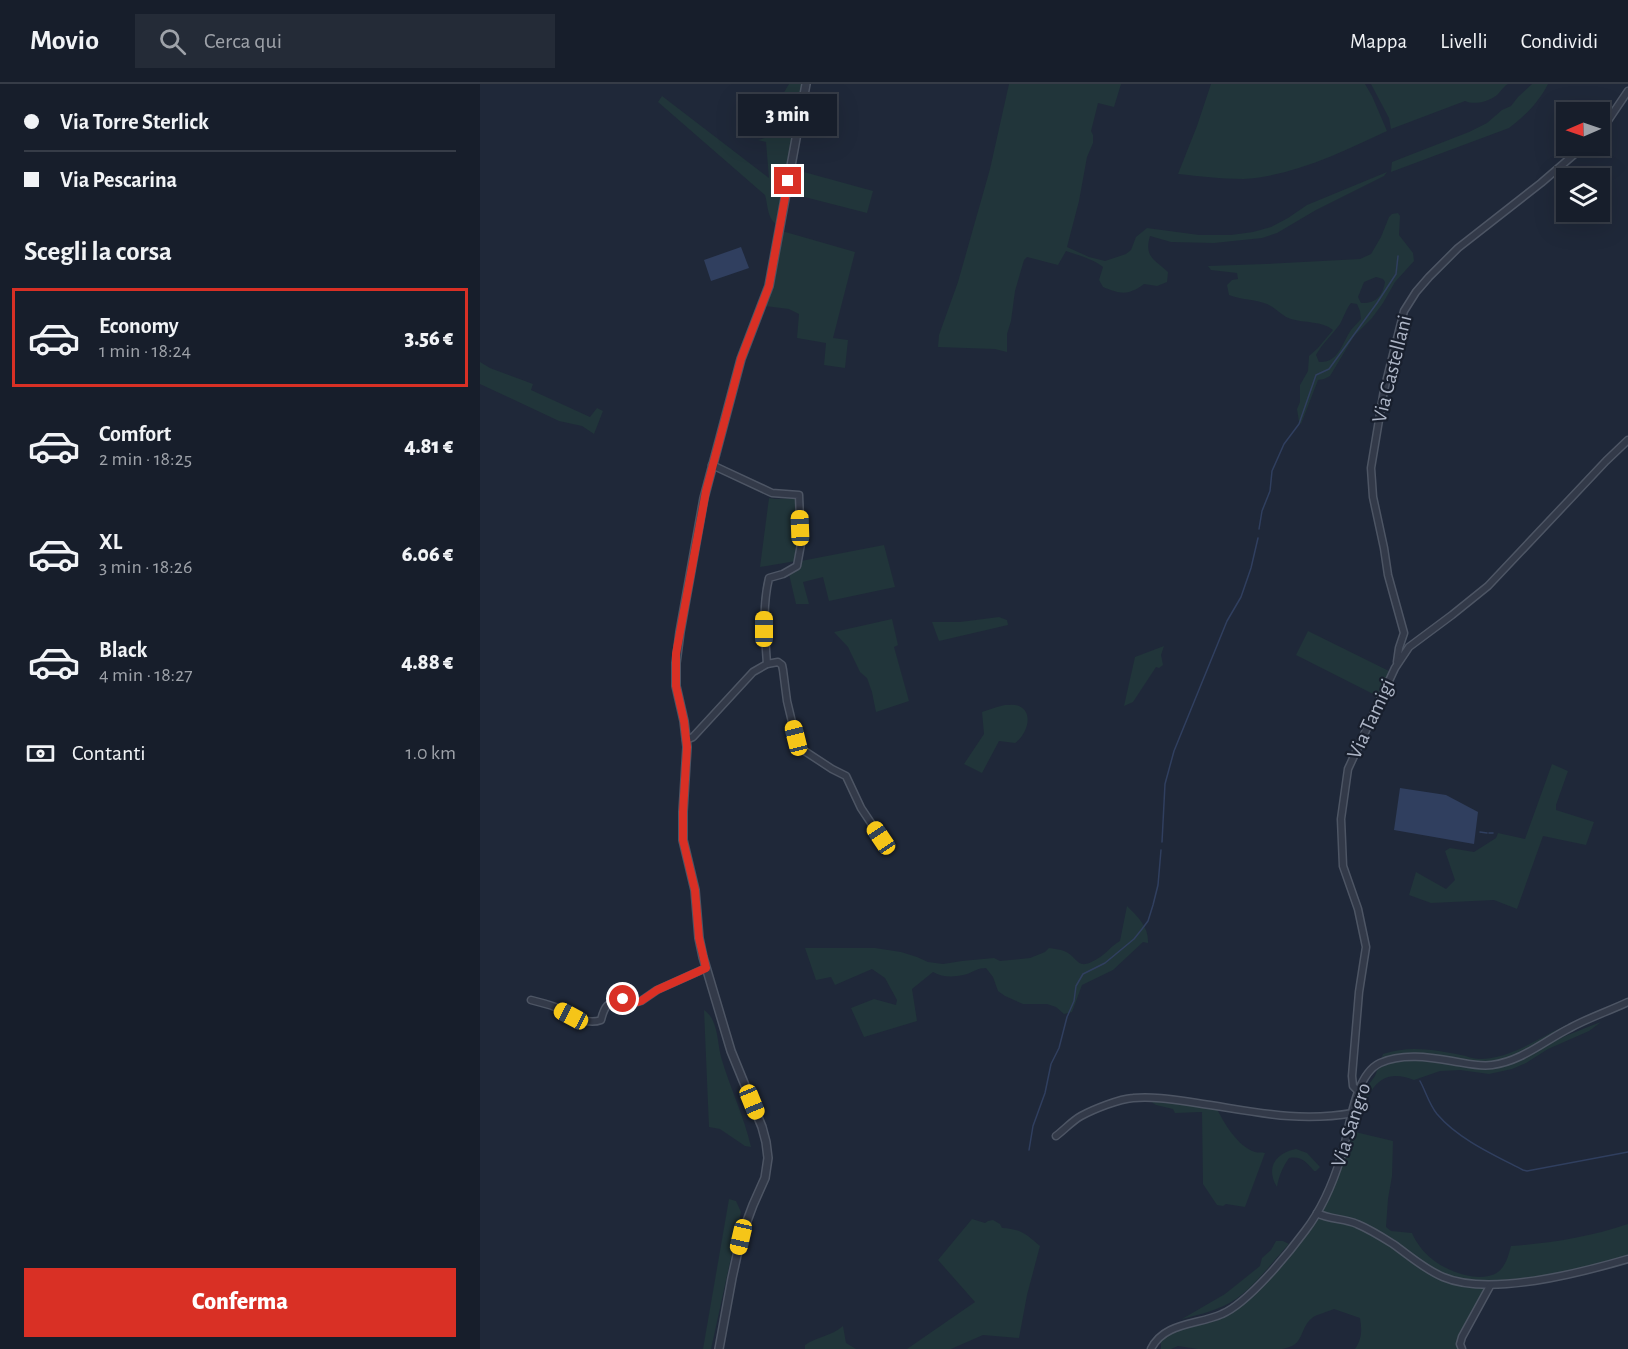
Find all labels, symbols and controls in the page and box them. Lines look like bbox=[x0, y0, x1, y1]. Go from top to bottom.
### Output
search box bbox=[135, 14, 555, 68]
icon: search bbox=[156, 25, 189, 58]
text: Movio bbox=[30, 27, 99, 55]
text: Cerca qui bbox=[204, 30, 282, 52]
text: Mappa bbox=[1350, 31, 1407, 52]
text: Livelli bbox=[1440, 31, 1488, 52]
text: Condividi bbox=[1521, 31, 1598, 52]
callout: 3 min bbox=[738, 94, 838, 136]
north arrow bbox=[1556, 102, 1610, 156]
map controls bbox=[1556, 102, 1610, 222]
text: 3 min bbox=[765, 105, 810, 125]
text: Via Torre Sterlick bbox=[60, 111, 209, 133]
route end bbox=[774, 167, 801, 194]
button: layers bbox=[1556, 168, 1610, 222]
text: Via Pescarina bbox=[60, 169, 177, 191]
text: Scegli la corsa bbox=[24, 238, 172, 265]
icon: car bbox=[27, 311, 81, 365]
street label: Via Castellani bbox=[1368, 313, 1416, 425]
text: Economy bbox=[99, 315, 179, 337]
text: 3.56 € bbox=[405, 327, 453, 349]
text: 1 min · 18:24 bbox=[99, 341, 191, 361]
icon: car bbox=[27, 419, 81, 473]
text: Comfort bbox=[99, 423, 171, 445]
text: 4.81 € bbox=[404, 435, 453, 457]
text: 2 min · 18:25 bbox=[99, 449, 192, 469]
car bbox=[790, 510, 810, 546]
icon: car bbox=[27, 527, 81, 581]
text: XL bbox=[99, 531, 122, 553]
text: 6.06 € bbox=[402, 543, 453, 565]
text: 3 min · 18:26 bbox=[99, 557, 192, 577]
car bbox=[755, 611, 773, 647]
icon: car bbox=[27, 635, 81, 689]
text: Black bbox=[99, 639, 147, 661]
text: 4.88 € bbox=[401, 651, 453, 673]
text: 4 min · 18:27 bbox=[99, 665, 193, 685]
street label: Via Tamigi bbox=[1343, 676, 1399, 762]
car bbox=[783, 718, 809, 758]
icon: cash bbox=[24, 737, 57, 770]
text: Contanti bbox=[72, 742, 146, 764]
text: 1.0 km bbox=[406, 743, 456, 763]
car bbox=[863, 818, 899, 858]
route start bbox=[609, 985, 636, 1012]
car bbox=[551, 1000, 591, 1032]
street label: Via Sangro bbox=[1328, 1080, 1374, 1170]
car bbox=[737, 1082, 767, 1122]
car bbox=[728, 1217, 754, 1257]
button: Conferma bbox=[24, 1268, 456, 1337]

